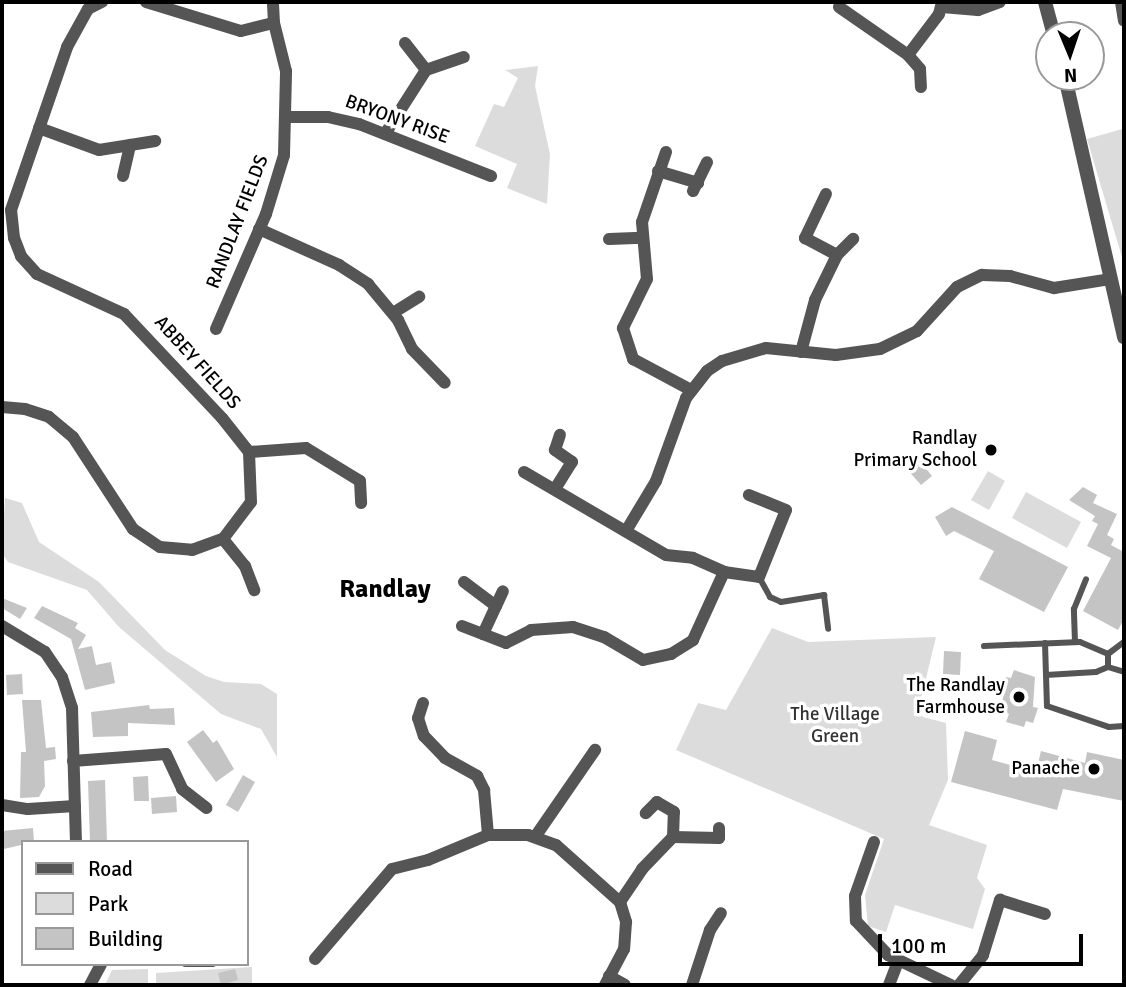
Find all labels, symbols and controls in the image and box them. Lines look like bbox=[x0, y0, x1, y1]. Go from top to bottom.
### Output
north arrow bbox=[1035, 21, 1105, 91]
text: N bbox=[1064, 63, 1078, 87]
street label: BRYONY RISE bbox=[342, 91, 452, 149]
street label: RANDLAY FIELDS bbox=[202, 152, 274, 292]
street label: ABBEY FIELDS bbox=[149, 312, 245, 414]
place label: Randlay Primary School bbox=[854, 428, 977, 472]
marker: Randlay Primary School bbox=[983, 442, 999, 458]
district label: Randlay bbox=[339, 574, 431, 606]
place label: The Randlay Farmhouse bbox=[906, 675, 1005, 719]
marker: The Randlay Farmhouse bbox=[1011, 689, 1027, 705]
park label: The Village Green bbox=[790, 704, 880, 748]
place label: Panache bbox=[1011, 758, 1080, 780]
marker: Panache bbox=[1086, 761, 1102, 777]
legend bbox=[21, 840, 248, 966]
text: Road bbox=[88, 856, 133, 882]
text: Park bbox=[88, 891, 128, 917]
scale bar bbox=[881, 920, 1086, 964]
text: Building bbox=[88, 926, 163, 952]
text: 100 m bbox=[891, 933, 946, 959]

